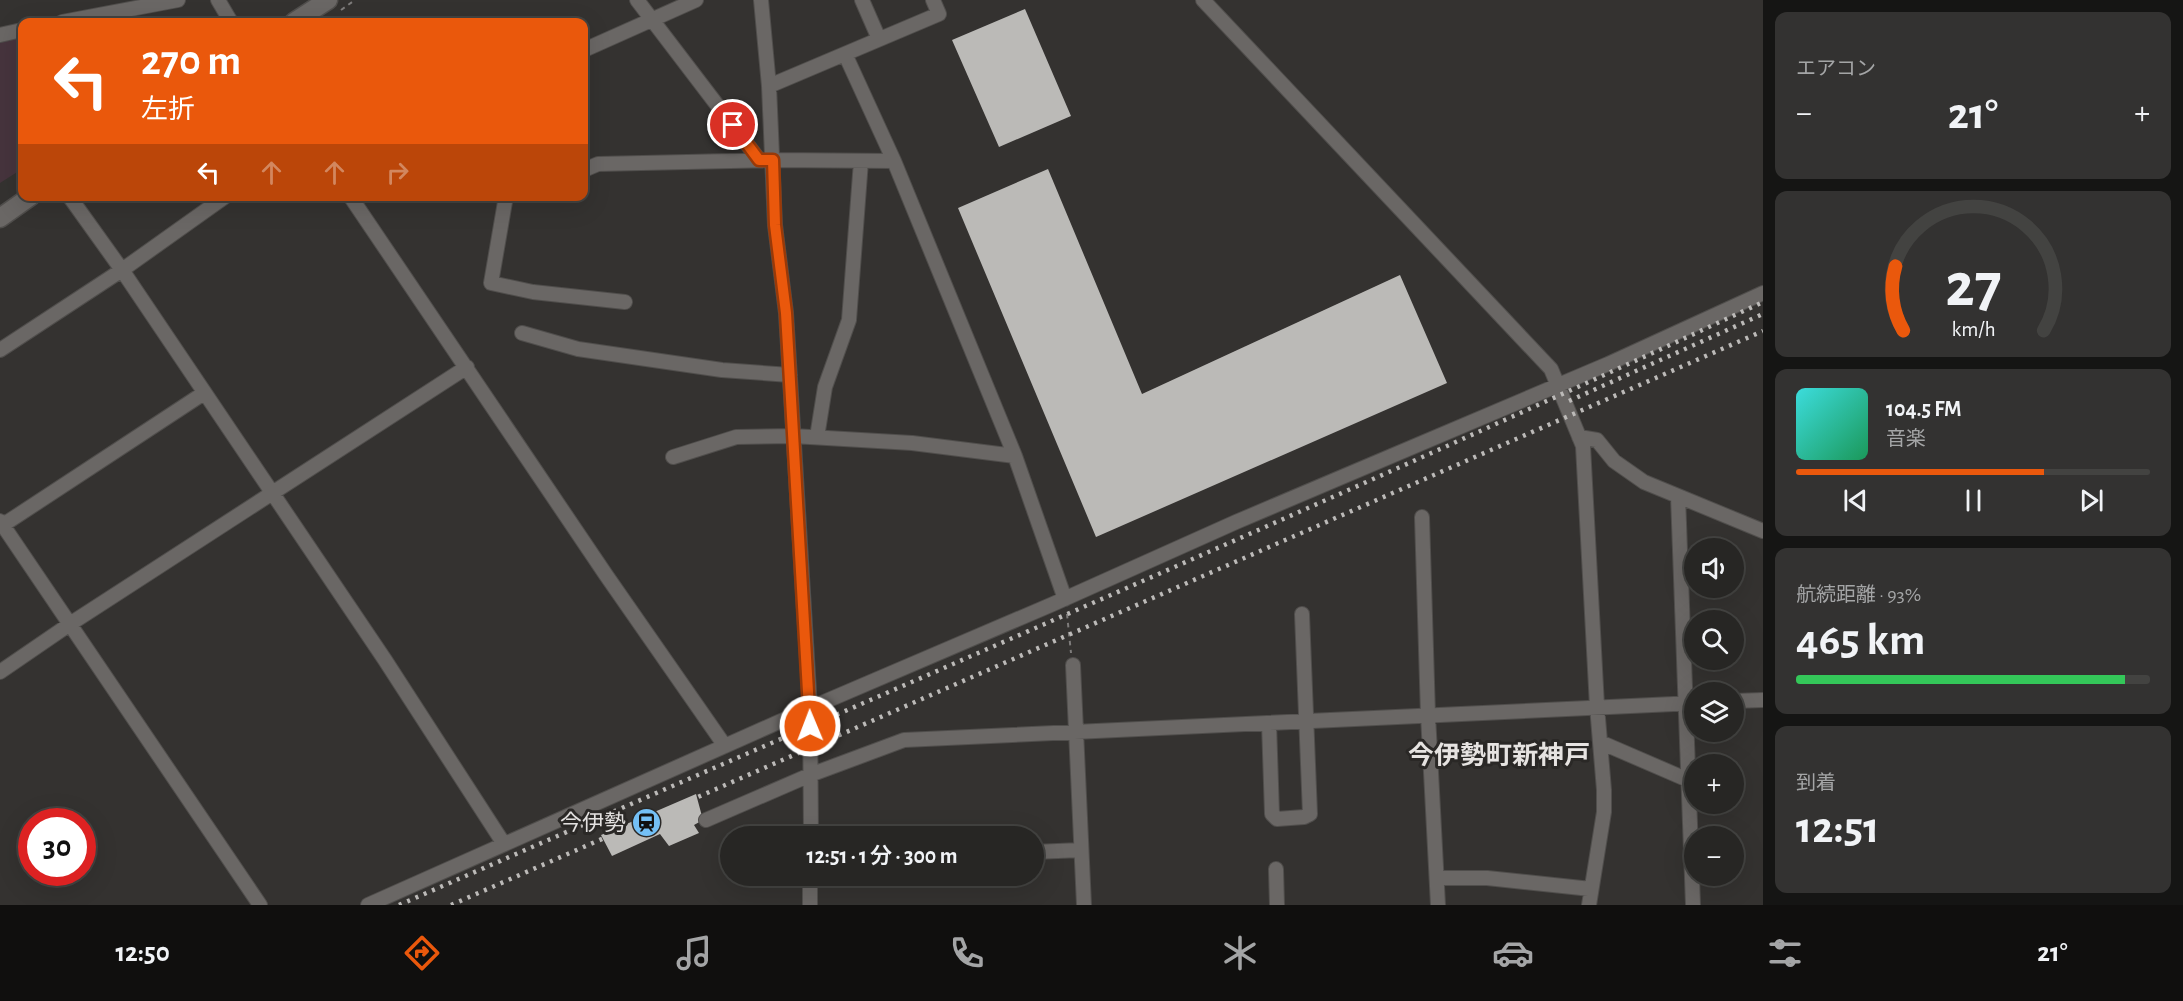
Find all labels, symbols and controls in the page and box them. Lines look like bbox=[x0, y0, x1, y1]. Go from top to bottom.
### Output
text: 270 m bbox=[141, 40, 241, 82]
icon: left bbox=[42, 42, 120, 120]
text: エアコン bbox=[1796, 59, 1876, 79]
text: 21° bbox=[1948, 92, 1998, 137]
text: 左折 bbox=[141, 96, 195, 123]
text: − bbox=[1796, 97, 1812, 130]
text: + bbox=[2134, 97, 2150, 130]
pin bbox=[707, 99, 758, 150]
icon: arrive bbox=[716, 108, 749, 141]
icon: left bbox=[192, 156, 225, 189]
icon: ahead bbox=[255, 156, 288, 189]
icon: ahead bbox=[318, 156, 351, 189]
icon: right bbox=[381, 156, 414, 189]
text: 27 bbox=[1945, 255, 2001, 317]
text: km/h bbox=[1951, 319, 1995, 340]
text: 104.5 FM bbox=[1886, 398, 1962, 420]
text: 音楽 bbox=[1886, 429, 1926, 449]
icon: previous bbox=[1839, 484, 1872, 517]
icon: pause bbox=[1957, 484, 1990, 517]
icon: next bbox=[2075, 484, 2108, 517]
map controls bbox=[1684, 538, 1744, 886]
button: sound bbox=[1684, 538, 1744, 598]
text: 航続距離 · 93% bbox=[1796, 585, 1921, 605]
button: search bbox=[1684, 610, 1744, 670]
text: 465 km bbox=[1796, 618, 1925, 663]
button: layers bbox=[1684, 682, 1744, 742]
position arrow bbox=[778, 694, 842, 758]
district label: 今伊勢町新神戸 bbox=[1408, 741, 1590, 769]
button: + bbox=[1684, 754, 1744, 814]
text: 到着 bbox=[1796, 773, 1836, 793]
text: 12:51 bbox=[1796, 806, 1879, 851]
station icon: 今伊勢 bbox=[631, 807, 663, 839]
speed limit sign: 30 bbox=[18, 808, 96, 886]
place label: 今伊勢 bbox=[560, 811, 626, 834]
button: − bbox=[1684, 826, 1744, 886]
text: 12:51 · 1 分 · 300 m bbox=[807, 845, 957, 867]
icon: directions bbox=[401, 932, 443, 974]
icon: music bbox=[673, 932, 715, 974]
icon: phone bbox=[946, 932, 988, 974]
icon: climate bbox=[1219, 932, 1261, 974]
icon: car bbox=[1492, 932, 1534, 974]
icon: filters bbox=[1764, 932, 1806, 974]
text: 12:50 bbox=[115, 939, 170, 966]
text: 21° bbox=[2037, 939, 2068, 966]

